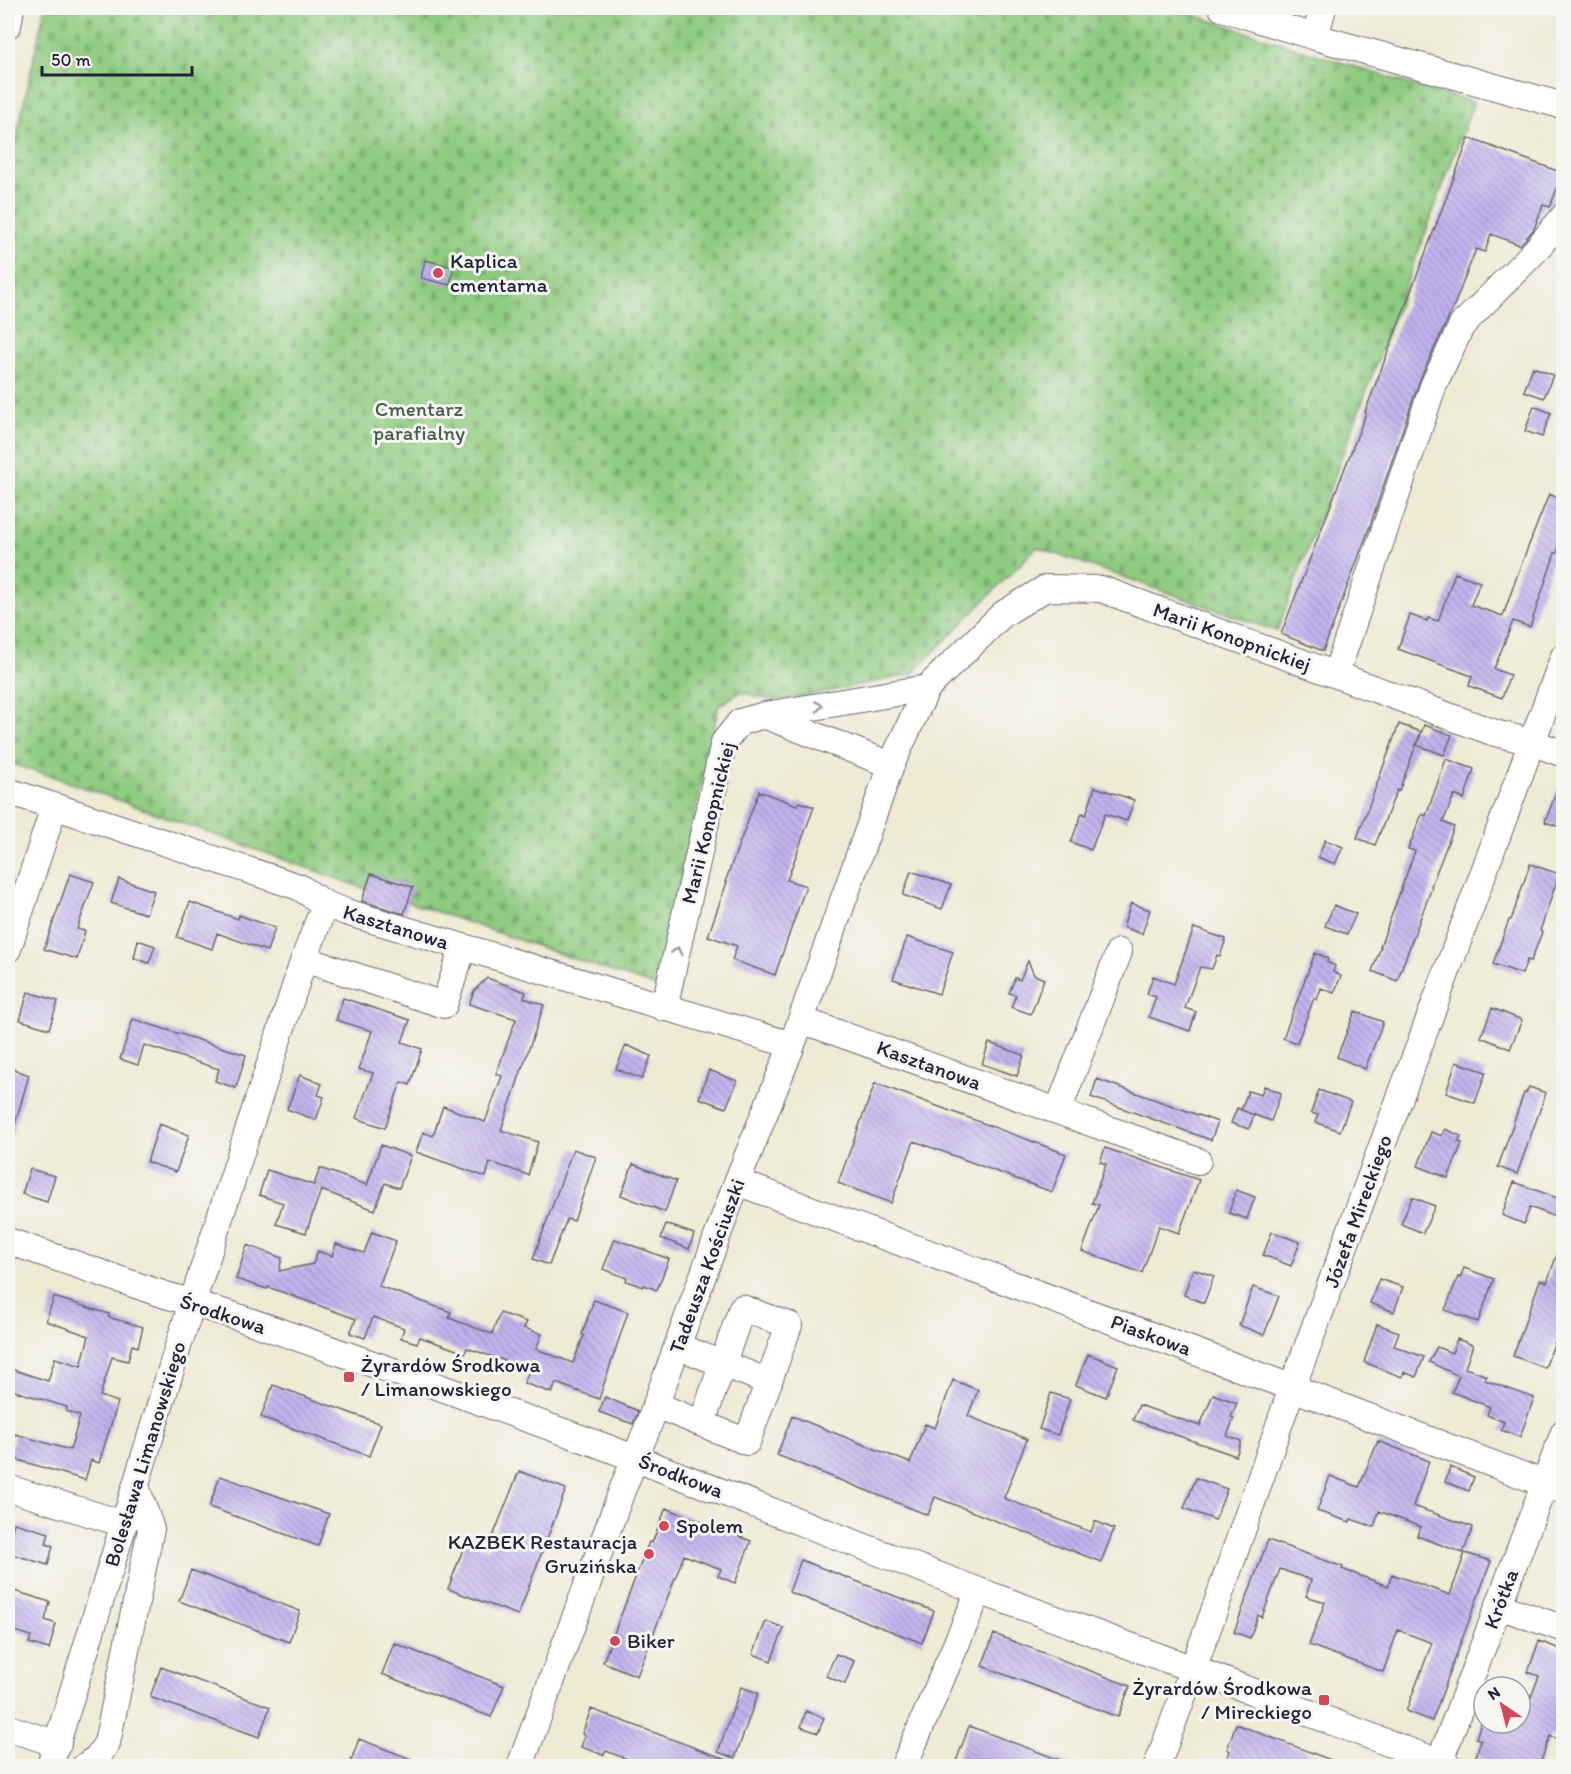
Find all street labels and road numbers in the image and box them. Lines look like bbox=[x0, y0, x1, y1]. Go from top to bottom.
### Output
street label: Marii Konopnickiej bbox=[1150, 596, 1315, 677]
street label: Marii Konopnickiej bbox=[675, 739, 740, 907]
street label: Kasztanowa bbox=[340, 899, 452, 954]
street label: Kasztanowa bbox=[874, 1034, 985, 1095]
street label: Józefa Mireckiego bbox=[1318, 1131, 1397, 1291]
street label: Tadeusza Kościuszki bbox=[663, 1175, 750, 1357]
street label: Środkowa bbox=[177, 1288, 269, 1339]
street label: Piaskowa bbox=[1108, 1308, 1195, 1361]
street label: Bolesława Limanowskiego bbox=[98, 1338, 191, 1570]
street label: Środkowa bbox=[635, 1448, 727, 1503]
street label: Krótka bbox=[1478, 1565, 1523, 1632]

